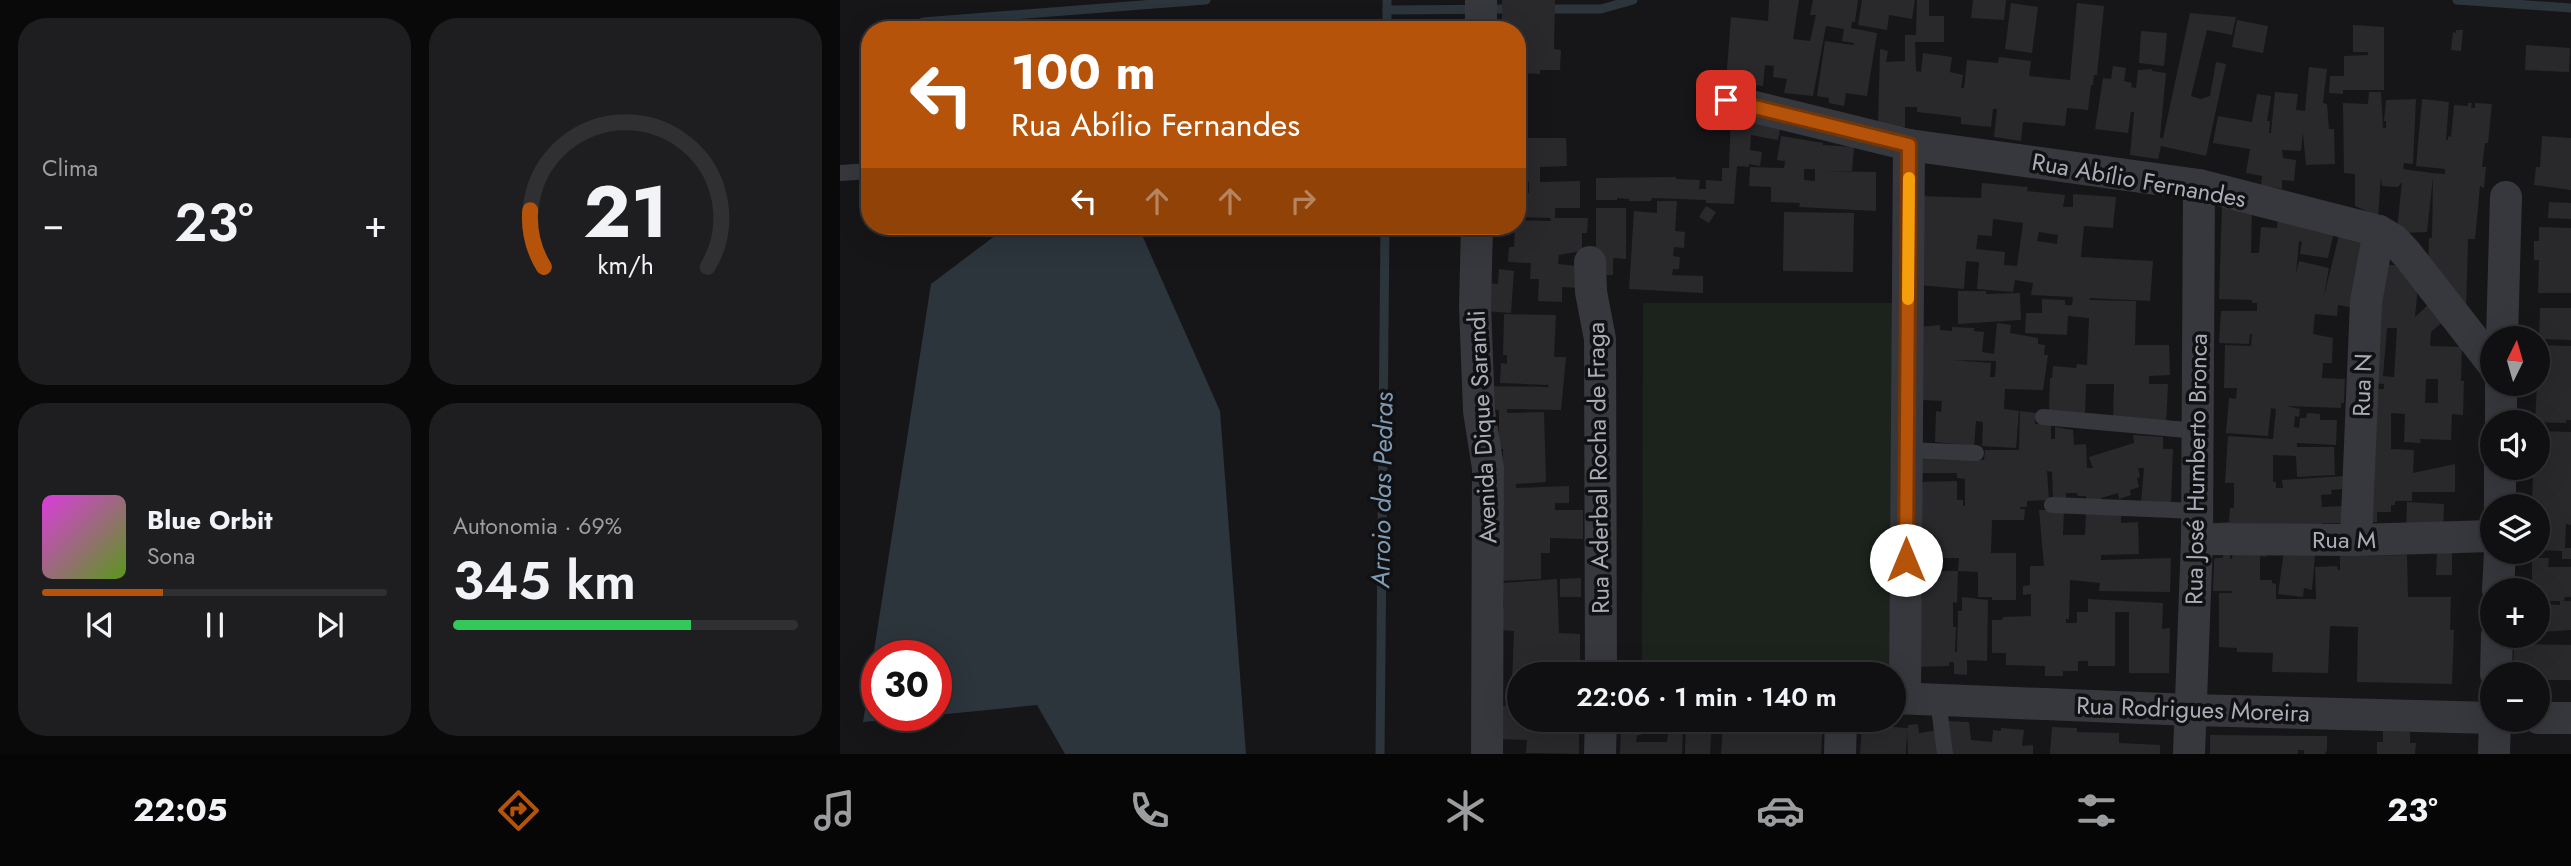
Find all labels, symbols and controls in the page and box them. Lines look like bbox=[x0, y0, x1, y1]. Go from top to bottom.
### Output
text: 100 m bbox=[1011, 37, 1156, 107]
icon: left bbox=[896, 49, 987, 140]
pin bbox=[1696, 70, 1756, 130]
icon: arrive bbox=[1707, 81, 1745, 119]
text: Rua Abílio Fernandes bbox=[1011, 102, 1300, 148]
street label: Rua Abílio Fernandes bbox=[2029, 144, 2249, 216]
text: Clima bbox=[42, 151, 98, 185]
text: 21 bbox=[583, 160, 668, 265]
icon: left bbox=[1065, 182, 1103, 220]
icon: ahead bbox=[1138, 182, 1176, 220]
icon: ahead bbox=[1211, 182, 1249, 220]
icon: right bbox=[1284, 182, 1322, 220]
text: 23° bbox=[175, 185, 253, 261]
text: − bbox=[42, 196, 64, 251]
text: + bbox=[364, 196, 387, 251]
text: km/h bbox=[597, 247, 654, 283]
street label: Avenida Dique Sarandi bbox=[1458, 309, 1506, 545]
street label: Rua Aderbal Rocha de Fraga bbox=[1578, 322, 1618, 614]
north arrow bbox=[2480, 326, 2550, 396]
map controls bbox=[2480, 326, 2550, 732]
street label: Rua José Humberto Bronca bbox=[2176, 333, 2216, 605]
street label: Rua N bbox=[2343, 353, 2381, 417]
water label: Arroio das Pedras bbox=[1361, 391, 1403, 589]
button: sound bbox=[2480, 410, 2550, 480]
button: layers bbox=[2480, 494, 2550, 564]
text: Blue Orbit bbox=[147, 501, 272, 539]
text: Autonomia · 69% bbox=[453, 509, 622, 543]
street label: Rua M bbox=[2312, 522, 2376, 557]
position arrow bbox=[1869, 523, 1943, 597]
text: Sona bbox=[147, 539, 195, 573]
text: 345 km bbox=[453, 543, 636, 619]
button: + bbox=[2480, 578, 2550, 648]
icon: previous bbox=[81, 606, 119, 644]
icon: pause bbox=[196, 606, 234, 644]
icon: next bbox=[311, 606, 349, 644]
speed limit sign: 30 bbox=[861, 640, 952, 731]
button: − bbox=[2480, 662, 2550, 732]
text: 22:06 · 1 min · 140 m bbox=[1576, 678, 1837, 716]
street label: Rua Rodrigues Moreira bbox=[2076, 687, 2310, 731]
icon: directions bbox=[494, 786, 543, 835]
icon: music bbox=[810, 786, 859, 835]
icon: phone bbox=[1125, 786, 1174, 835]
icon: climate bbox=[1441, 786, 1490, 835]
icon: car bbox=[1756, 786, 1805, 835]
icon: filters bbox=[2072, 786, 2121, 835]
text: 22:05 bbox=[133, 787, 227, 833]
text: 23° bbox=[2387, 787, 2438, 833]

